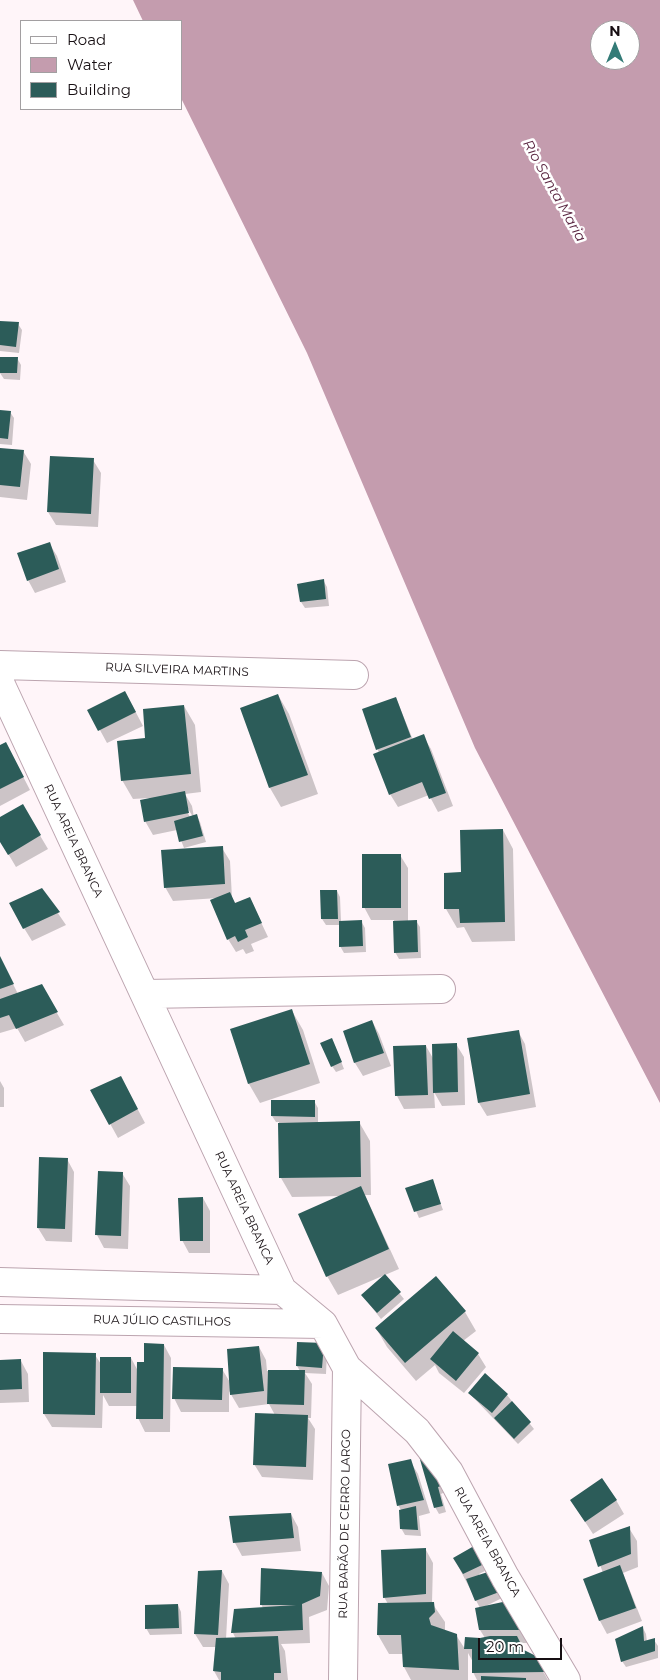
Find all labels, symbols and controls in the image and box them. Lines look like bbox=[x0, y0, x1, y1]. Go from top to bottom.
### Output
legend bbox=[20, 20, 182, 110]
north arrow bbox=[590, 20, 640, 70]
text: N bbox=[609, 22, 621, 40]
text: Road bbox=[67, 30, 106, 49]
text: Water bbox=[67, 55, 113, 74]
text: Building bbox=[67, 80, 131, 99]
water label: Rio Santa Maria bbox=[519, 137, 589, 245]
street label: RUA SILVEIRA MARTINS bbox=[105, 660, 249, 680]
street label: RUA AREIA BRANCA bbox=[40, 782, 106, 900]
street label: RUA AREIA BRANCA bbox=[211, 1149, 277, 1267]
street label: RUA JÚLIO CASTILHOS bbox=[93, 1313, 231, 1329]
street label: RUA BARÃO DE CERRO LARGO bbox=[336, 1429, 354, 1619]
street label: RUA AREIA BRANCA bbox=[451, 1485, 523, 1599]
scale bar bbox=[480, 1628, 564, 1660]
text: 20 m bbox=[486, 1637, 524, 1656]

